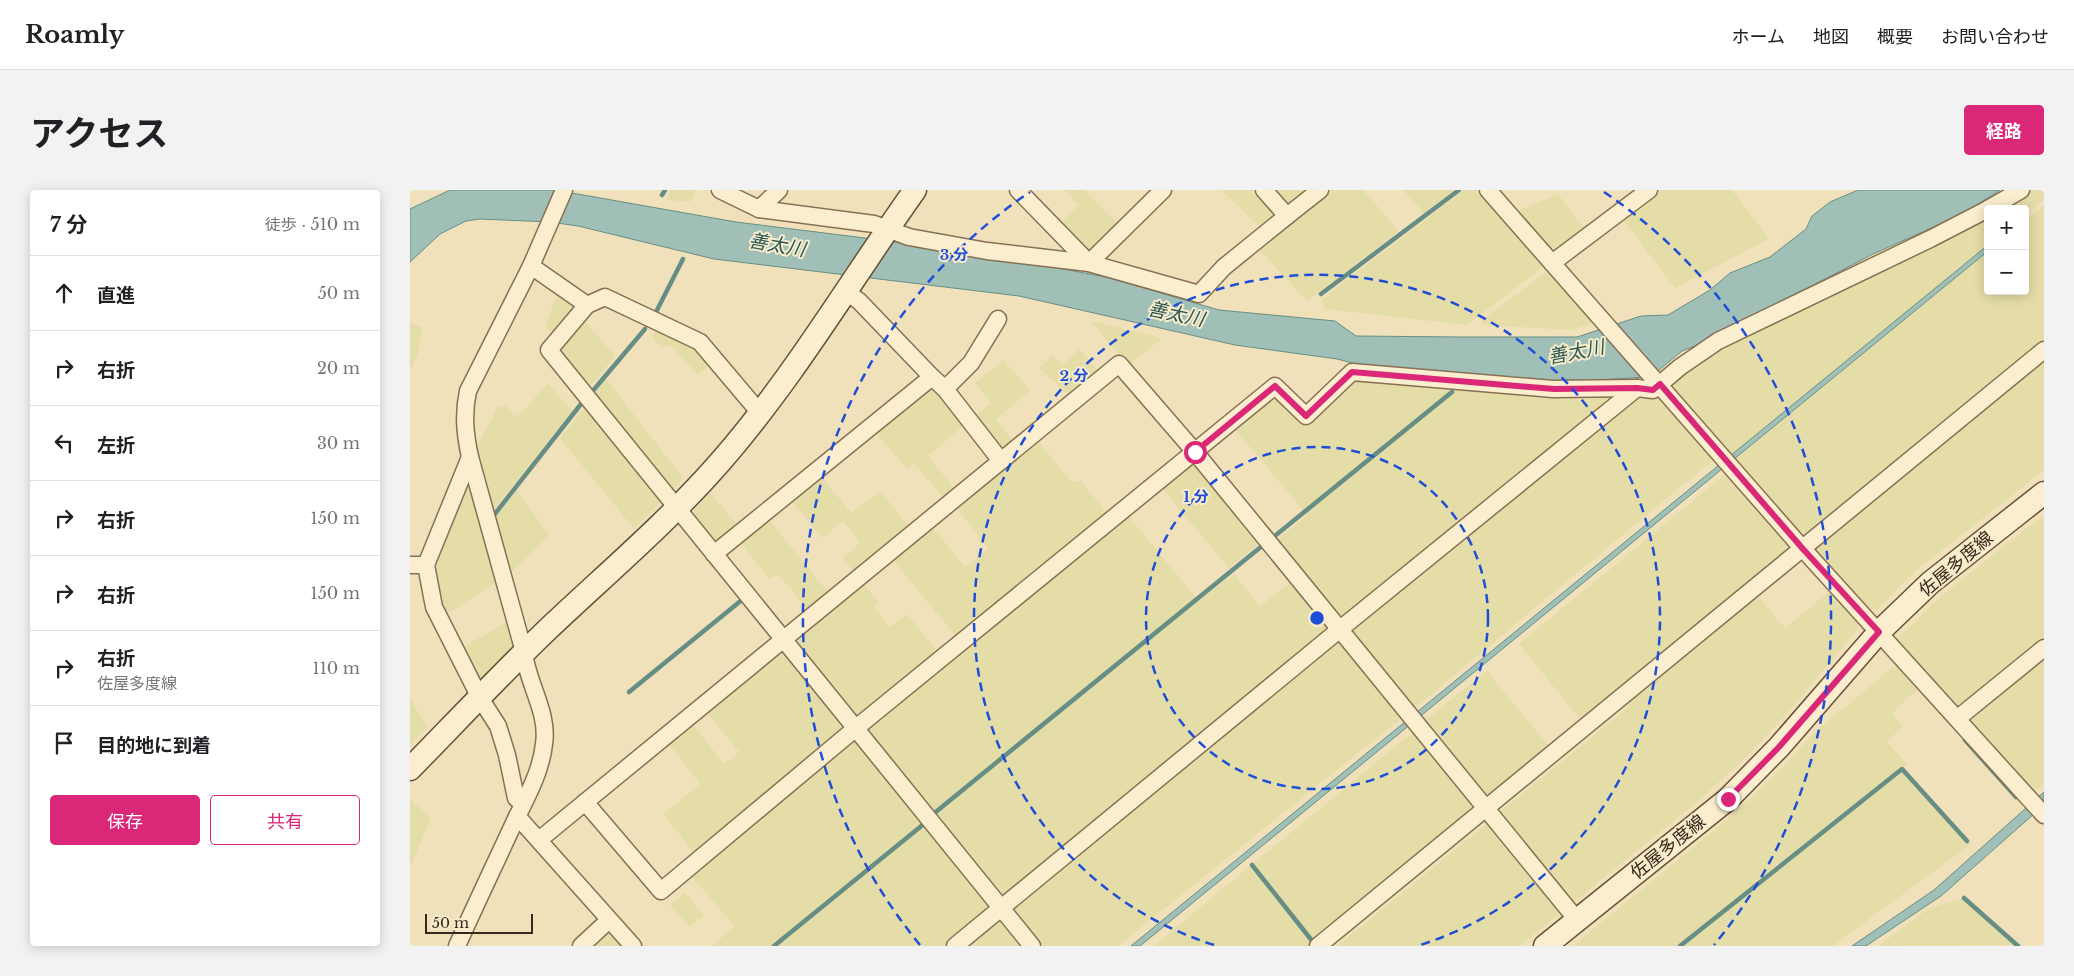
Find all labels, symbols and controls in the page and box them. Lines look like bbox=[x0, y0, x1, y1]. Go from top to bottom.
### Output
text: Roamly bbox=[25, 20, 124, 49]
text: ホーム bbox=[1732, 26, 1785, 48]
text: 地図 bbox=[1813, 26, 1849, 48]
text: 概要 bbox=[1877, 26, 1913, 48]
text: お問い合わせ bbox=[1941, 26, 2049, 48]
button: 経路 bbox=[1964, 105, 2044, 155]
text: アクセス bbox=[30, 112, 168, 155]
map controls bbox=[1984, 205, 2029, 295]
button: + bbox=[1984, 205, 2029, 250]
text: 7 分 bbox=[50, 212, 87, 238]
text: 徒歩 · 510 m bbox=[265, 214, 360, 234]
water label: 善太川 bbox=[747, 229, 809, 262]
text: 3 分 bbox=[940, 245, 968, 264]
button: − bbox=[1984, 250, 2029, 295]
icon: ahead bbox=[50, 279, 78, 307]
text: 50 m bbox=[318, 283, 360, 303]
text: 直進 bbox=[97, 284, 135, 307]
water label: 善太川 bbox=[1146, 297, 1208, 332]
water label: 善太川 bbox=[1546, 335, 1608, 369]
icon: right bbox=[50, 354, 78, 382]
text: 20 m bbox=[317, 358, 360, 378]
text: 右折 bbox=[97, 359, 135, 382]
text: 2 分 bbox=[1060, 366, 1088, 385]
icon: left bbox=[50, 429, 78, 457]
text: 30 m bbox=[317, 433, 360, 453]
text: 左折 bbox=[97, 434, 135, 457]
route start bbox=[1184, 441, 1207, 464]
text: 1 分 bbox=[1183, 487, 1209, 506]
icon: right bbox=[50, 504, 78, 532]
text: 150 m bbox=[311, 508, 360, 528]
text: 右折 bbox=[97, 509, 135, 532]
street label: 佐屋多度線 bbox=[1914, 527, 1998, 601]
icon: right bbox=[50, 579, 78, 607]
text: 150 m bbox=[311, 583, 360, 603]
text: 右折 bbox=[97, 584, 135, 607]
centre of rings bbox=[1308, 609, 1326, 627]
text: 右折 bbox=[97, 647, 135, 670]
icon: right bbox=[50, 654, 78, 682]
text: 110 m bbox=[313, 658, 360, 678]
text: 佐屋多度線 bbox=[97, 673, 177, 693]
icon: arrive bbox=[50, 729, 78, 757]
text: 目的地に到着 bbox=[97, 734, 211, 757]
route end bbox=[1717, 788, 1740, 811]
button: 保存 bbox=[50, 795, 200, 845]
button: 共有 bbox=[210, 795, 360, 845]
street label: 佐屋多度線 bbox=[1626, 810, 1710, 884]
scale bar bbox=[425, 911, 532, 934]
text: 50 m bbox=[432, 914, 469, 932]

